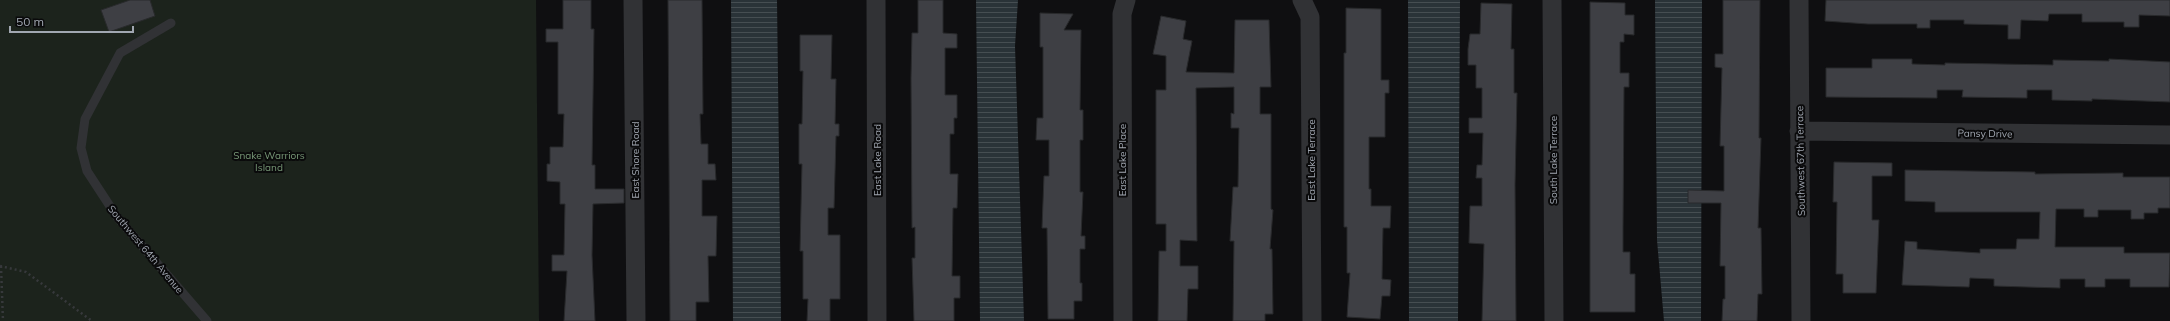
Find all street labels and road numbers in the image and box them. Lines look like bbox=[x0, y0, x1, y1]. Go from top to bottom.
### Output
street label: Southwest 67th Terrace bbox=[1793, 106, 1808, 216]
street label: South Lake Terrace bbox=[1547, 116, 1560, 204]
street label: East Lake Terrace bbox=[1305, 119, 1318, 201]
street label: East Shore Road bbox=[629, 122, 642, 198]
street label: East Lake Road bbox=[871, 124, 884, 196]
street label: East Lake Place bbox=[1116, 124, 1129, 196]
street label: Pansy Drive bbox=[1957, 127, 2013, 140]
street label: Southwest 64th Avenue bbox=[105, 203, 186, 296]

